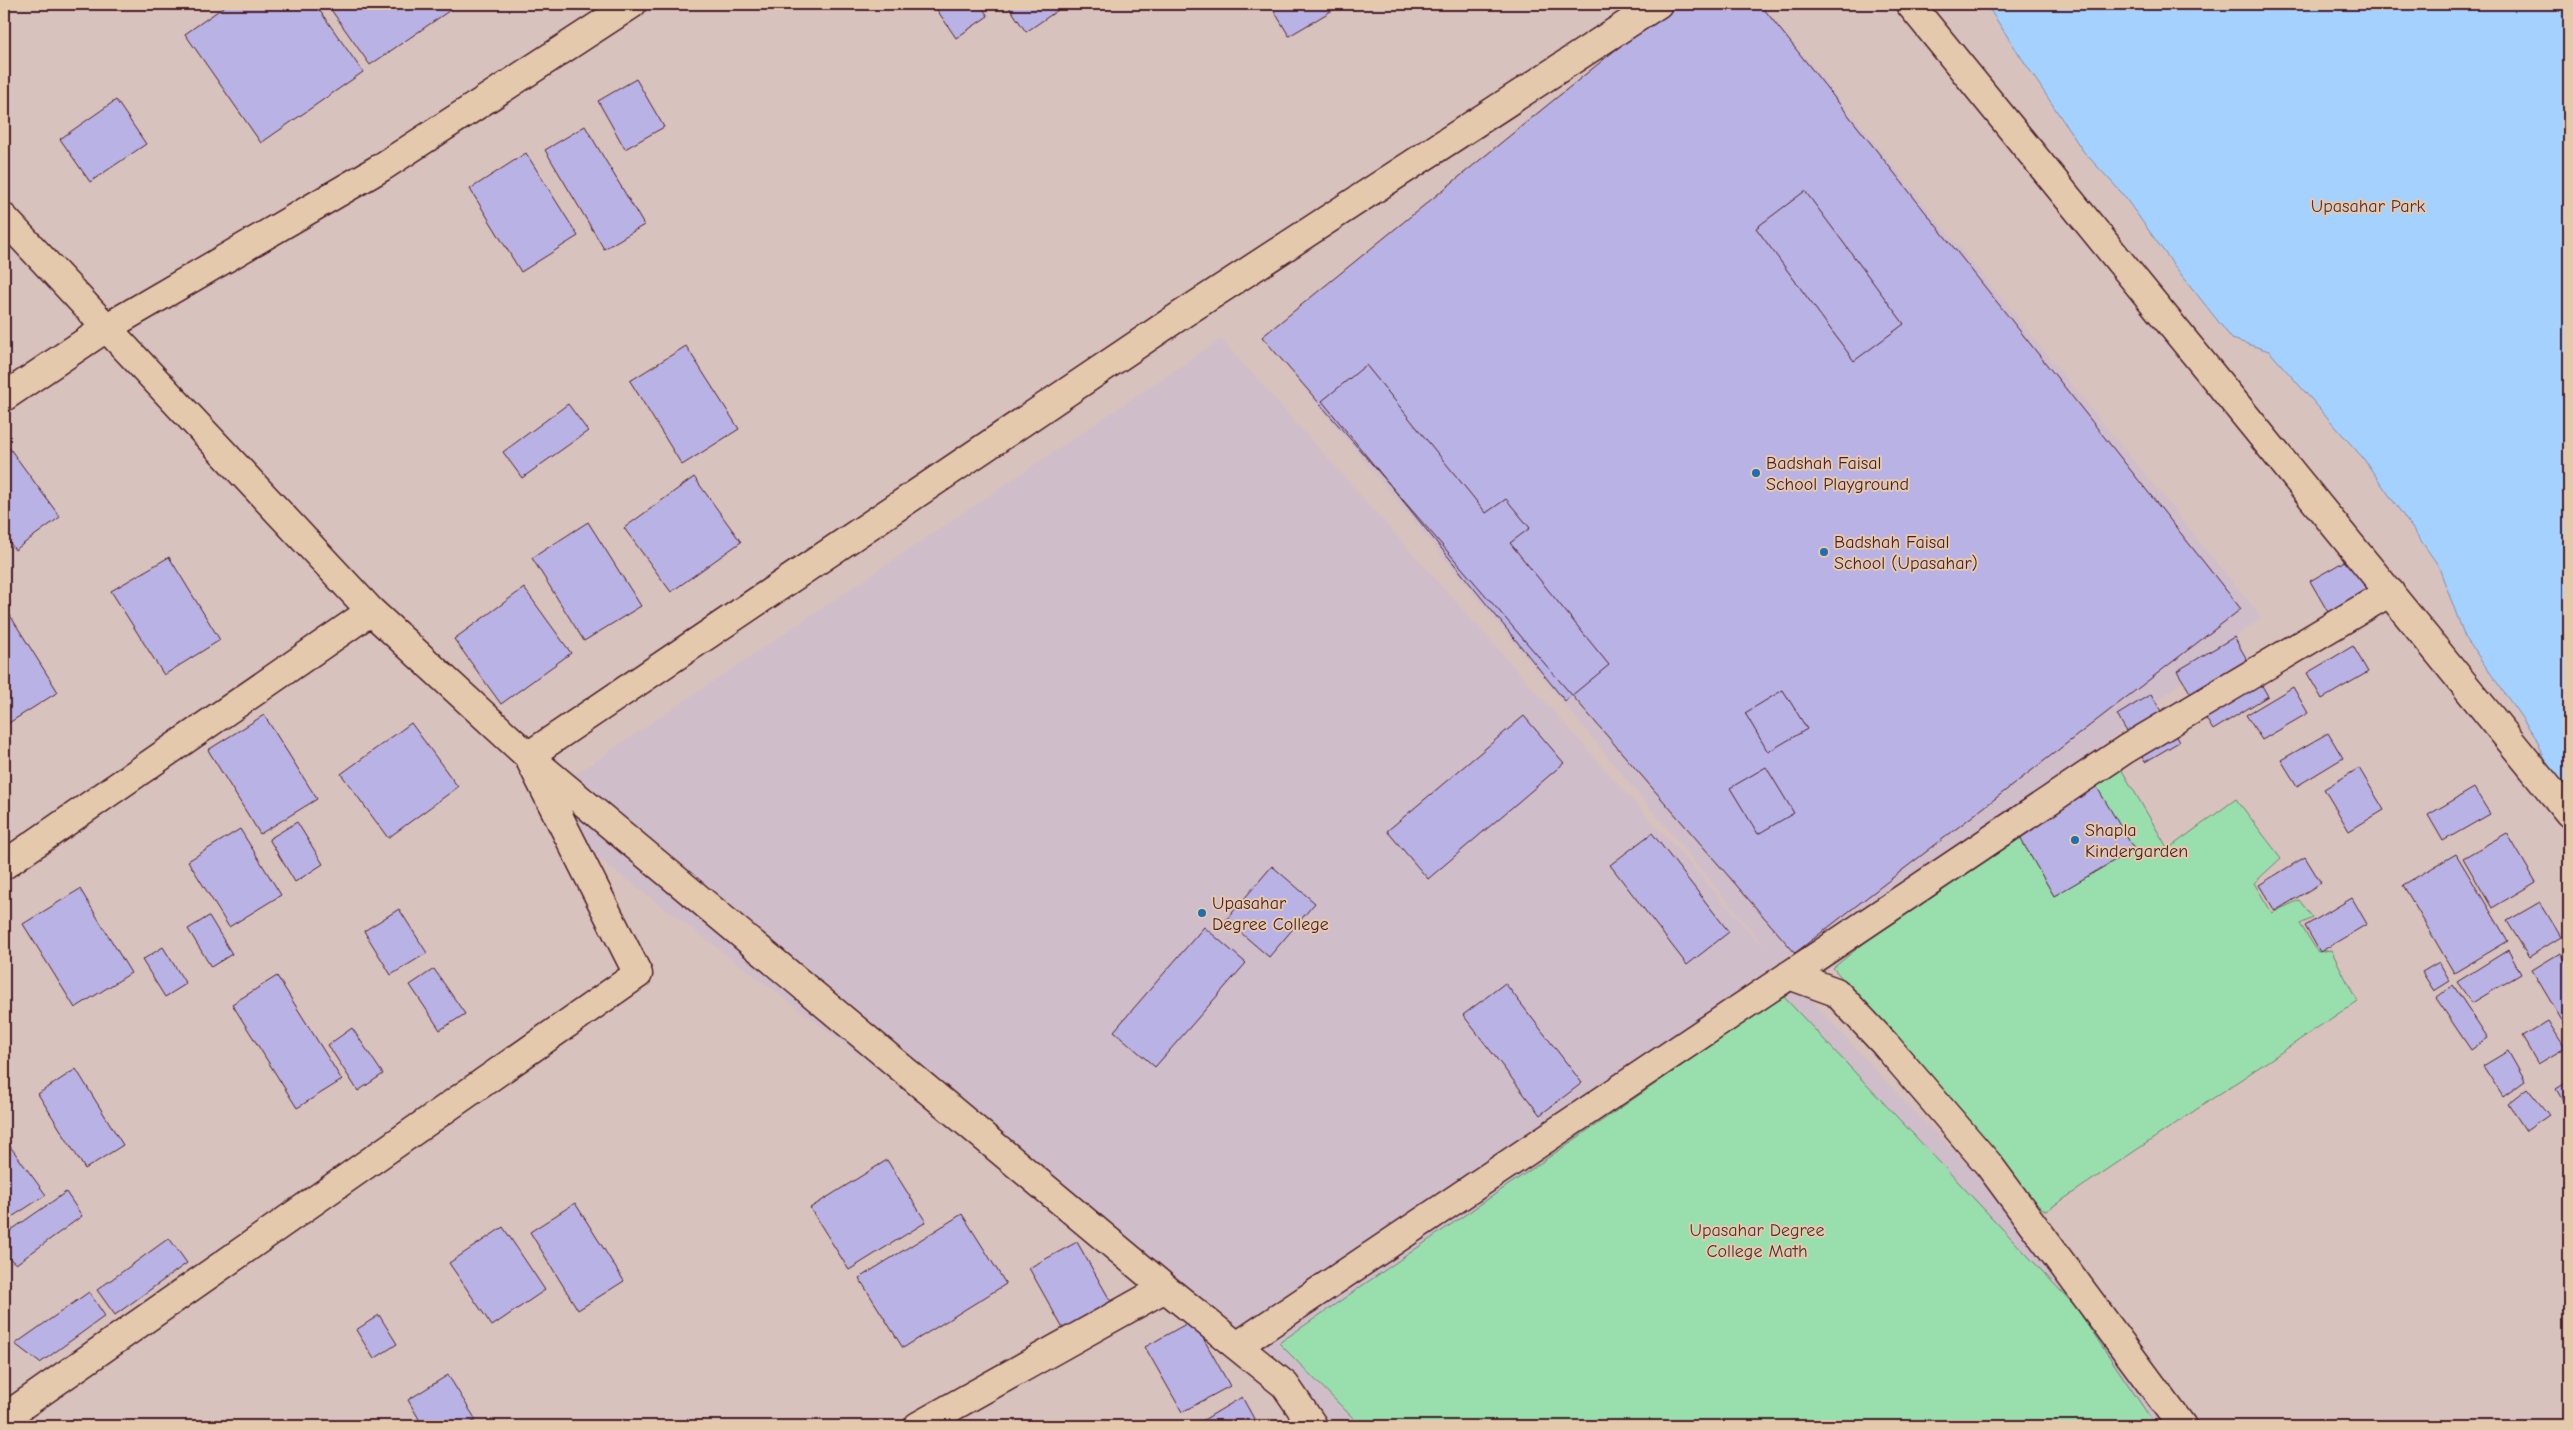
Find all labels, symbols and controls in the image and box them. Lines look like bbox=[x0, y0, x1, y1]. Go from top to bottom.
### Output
park label: Upasahar Park bbox=[2311, 196, 2426, 217]
place label: Badshah Faisal School Playground bbox=[1766, 453, 1909, 495]
marker: Badshah Faisal School Playground bbox=[1750, 467, 1762, 479]
place label: Badshah Faisal School (Upasahar) bbox=[1834, 532, 1978, 574]
marker: Badshah Faisal School (Upasahar) bbox=[1818, 546, 1830, 558]
place label: Shapla Kindergarden bbox=[2085, 820, 2188, 862]
marker: Shapla Kindergarden bbox=[2069, 834, 2081, 846]
place label: Upasahar Degree College bbox=[1212, 893, 1329, 935]
marker: Upasahar Degree College bbox=[1196, 907, 1208, 919]
park label: Upasahar Degree College Math bbox=[1690, 1220, 1824, 1262]

